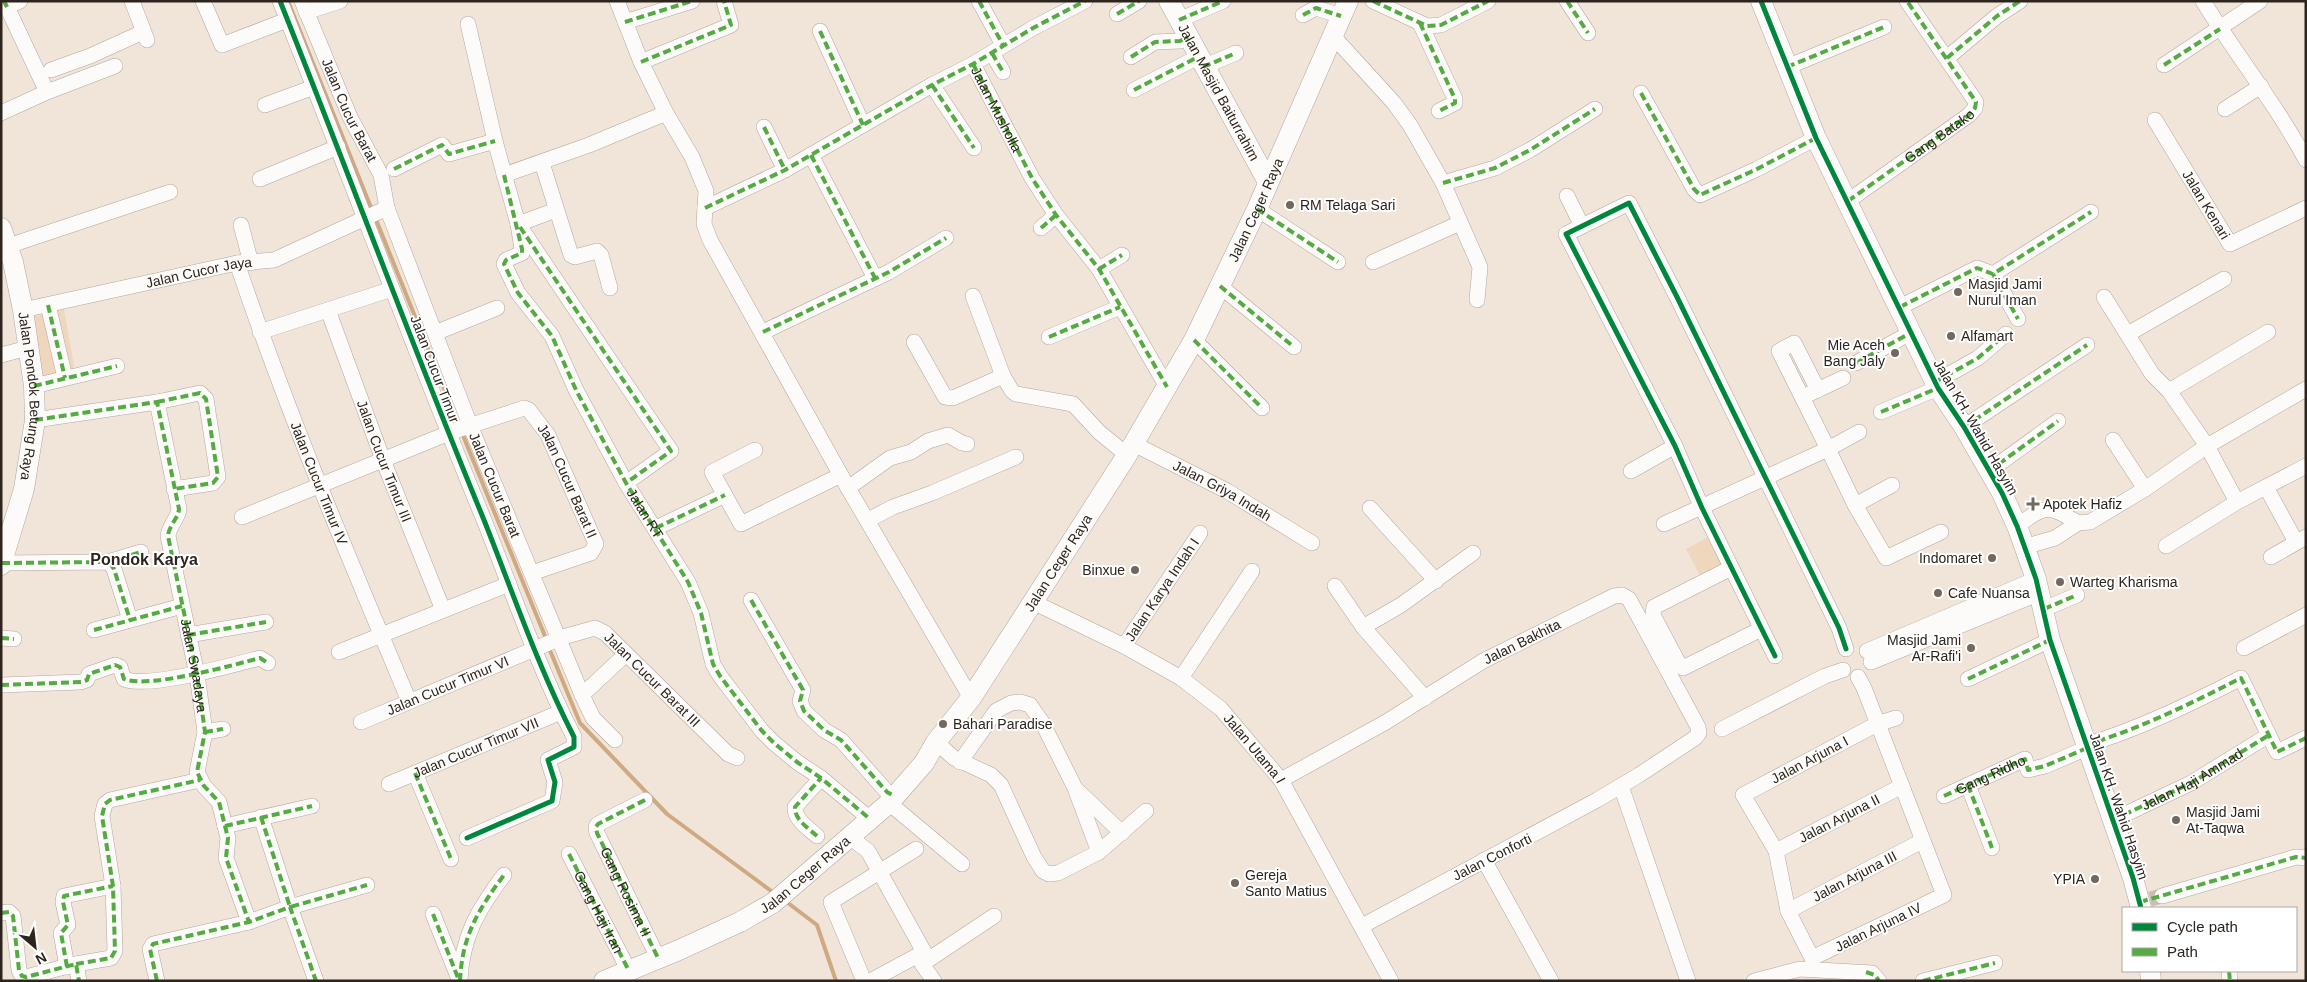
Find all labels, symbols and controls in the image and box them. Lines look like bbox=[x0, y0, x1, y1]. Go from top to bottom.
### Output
street label: Jalan Masjid Baiturrahim bbox=[1175, 21, 1263, 163]
street label: Jalan Cucur Barat bbox=[319, 56, 380, 165]
street label: Jalan Musholla bbox=[968, 64, 1025, 155]
street label: Gang Batako bbox=[1901, 106, 1978, 166]
street label: Jalan Ceger Raya bbox=[1225, 155, 1286, 264]
street label: Jalan Kenari bbox=[2179, 167, 2233, 242]
place label: RM Telaga Sari bbox=[1300, 197, 1395, 213]
marker: RM Telaga Sari bbox=[1284, 199, 1296, 211]
street label: Jalan Cucor Jaya bbox=[144, 254, 253, 291]
place label: Masjid Jami Nurul Iman bbox=[1968, 276, 2042, 308]
marker: Masjid Jami Nurul Iman bbox=[1952, 286, 1964, 298]
street label: Jalan Pondok Betung Raya bbox=[15, 311, 43, 482]
street label: Jalan Cucur Timur bbox=[407, 313, 463, 425]
place label: Alfamart bbox=[1961, 328, 2013, 344]
marker: Alfamart bbox=[1945, 330, 1957, 342]
place label: Mie Aceh Bang Jaly bbox=[1824, 337, 1885, 369]
marker: Mie Aceh Bang Jaly bbox=[1889, 347, 1901, 359]
street label: Jalan KH. Wahid Hasyim bbox=[1930, 356, 2022, 498]
street label: Jalan Cucur Timur III bbox=[354, 398, 415, 524]
street label: Jalan Cucur Timur IV bbox=[287, 420, 351, 548]
street label: Jalan Cucur Barat II bbox=[534, 420, 600, 540]
street label: Jalan Cucur Barat bbox=[466, 430, 524, 540]
street label: Jalan Griya Indah bbox=[1170, 457, 1274, 524]
street label: Jalan RT bbox=[623, 485, 667, 542]
place label: Apotek Hafiz bbox=[2043, 496, 2122, 512]
marker: Apotek Hafiz bbox=[2027, 498, 2039, 510]
street label: Jalan Ceger Raya bbox=[1021, 511, 1095, 614]
street label: Jalan Karya Indah I bbox=[1122, 535, 1202, 644]
place label: Indomaret bbox=[1919, 550, 1982, 566]
district label: Pondok Karya bbox=[90, 551, 198, 568]
marker: Indomaret bbox=[1986, 552, 1998, 564]
place label: Binxue bbox=[1082, 562, 1125, 578]
marker: Binxue bbox=[1129, 564, 1141, 576]
place label: Warteg Kharisma bbox=[2070, 574, 2178, 590]
marker: Warteg Kharisma bbox=[2054, 576, 2066, 588]
place label: Cafe Nuansa bbox=[1948, 585, 2030, 601]
marker: Cafe Nuansa bbox=[1932, 587, 1944, 599]
street label: Jalan Bakhita bbox=[1481, 616, 1563, 668]
street label: Jalan Swadaya bbox=[177, 617, 210, 714]
street label: Jalan Cucur Barat III bbox=[601, 629, 703, 730]
place label: Masjid Jami Ar-Rafi'i bbox=[1887, 632, 1961, 664]
marker: Masjid Jami Ar-Rafi'i bbox=[1965, 642, 1977, 654]
street label: Jalan Cucur Timur VI bbox=[384, 653, 511, 718]
street label: Jalan Utama I bbox=[1221, 710, 1289, 786]
street label: Jalan Cucur Timur VII bbox=[410, 714, 541, 781]
place label: Bahari Paradise bbox=[953, 716, 1053, 732]
marker: Bahari Paradise bbox=[937, 718, 949, 730]
street label: Jalan KH. Wahid Hasyim bbox=[2086, 730, 2152, 882]
street label: Jalan Arjuna I bbox=[1768, 733, 1851, 787]
street label: Jalan Haji Ammad bbox=[2139, 745, 2246, 813]
street label: Gang Ridho bbox=[1953, 752, 2028, 798]
street label: Jalan Arjuna II bbox=[1796, 791, 1882, 846]
place label: Masjid Jami At-Taqwa bbox=[2186, 804, 2260, 836]
marker: Masjid Jami At-Taqwa bbox=[2170, 814, 2182, 826]
street label: Jalan Conforti bbox=[1450, 830, 1534, 884]
street label: Jalan Ceger Raya bbox=[757, 832, 853, 917]
street label: Gang Rosima II bbox=[597, 845, 654, 939]
street label: Jalan Arjuna III bbox=[1810, 848, 1899, 905]
place label: Gereja Santo Matius bbox=[1245, 867, 1327, 899]
street label: Gang Haji Iran bbox=[571, 868, 626, 956]
place label: YPIA bbox=[2053, 871, 2086, 887]
marker: YPIA bbox=[2089, 873, 2101, 885]
marker: Gereja Santo Matius bbox=[1229, 877, 1241, 889]
street label: Jalan Arjuna IV bbox=[1832, 899, 1924, 955]
legend bbox=[2122, 907, 2297, 972]
text: Cycle path bbox=[2167, 918, 2238, 935]
north arrow bbox=[10, 922, 60, 972]
text: Path bbox=[2167, 943, 2198, 960]
text: N bbox=[33, 949, 49, 968]

